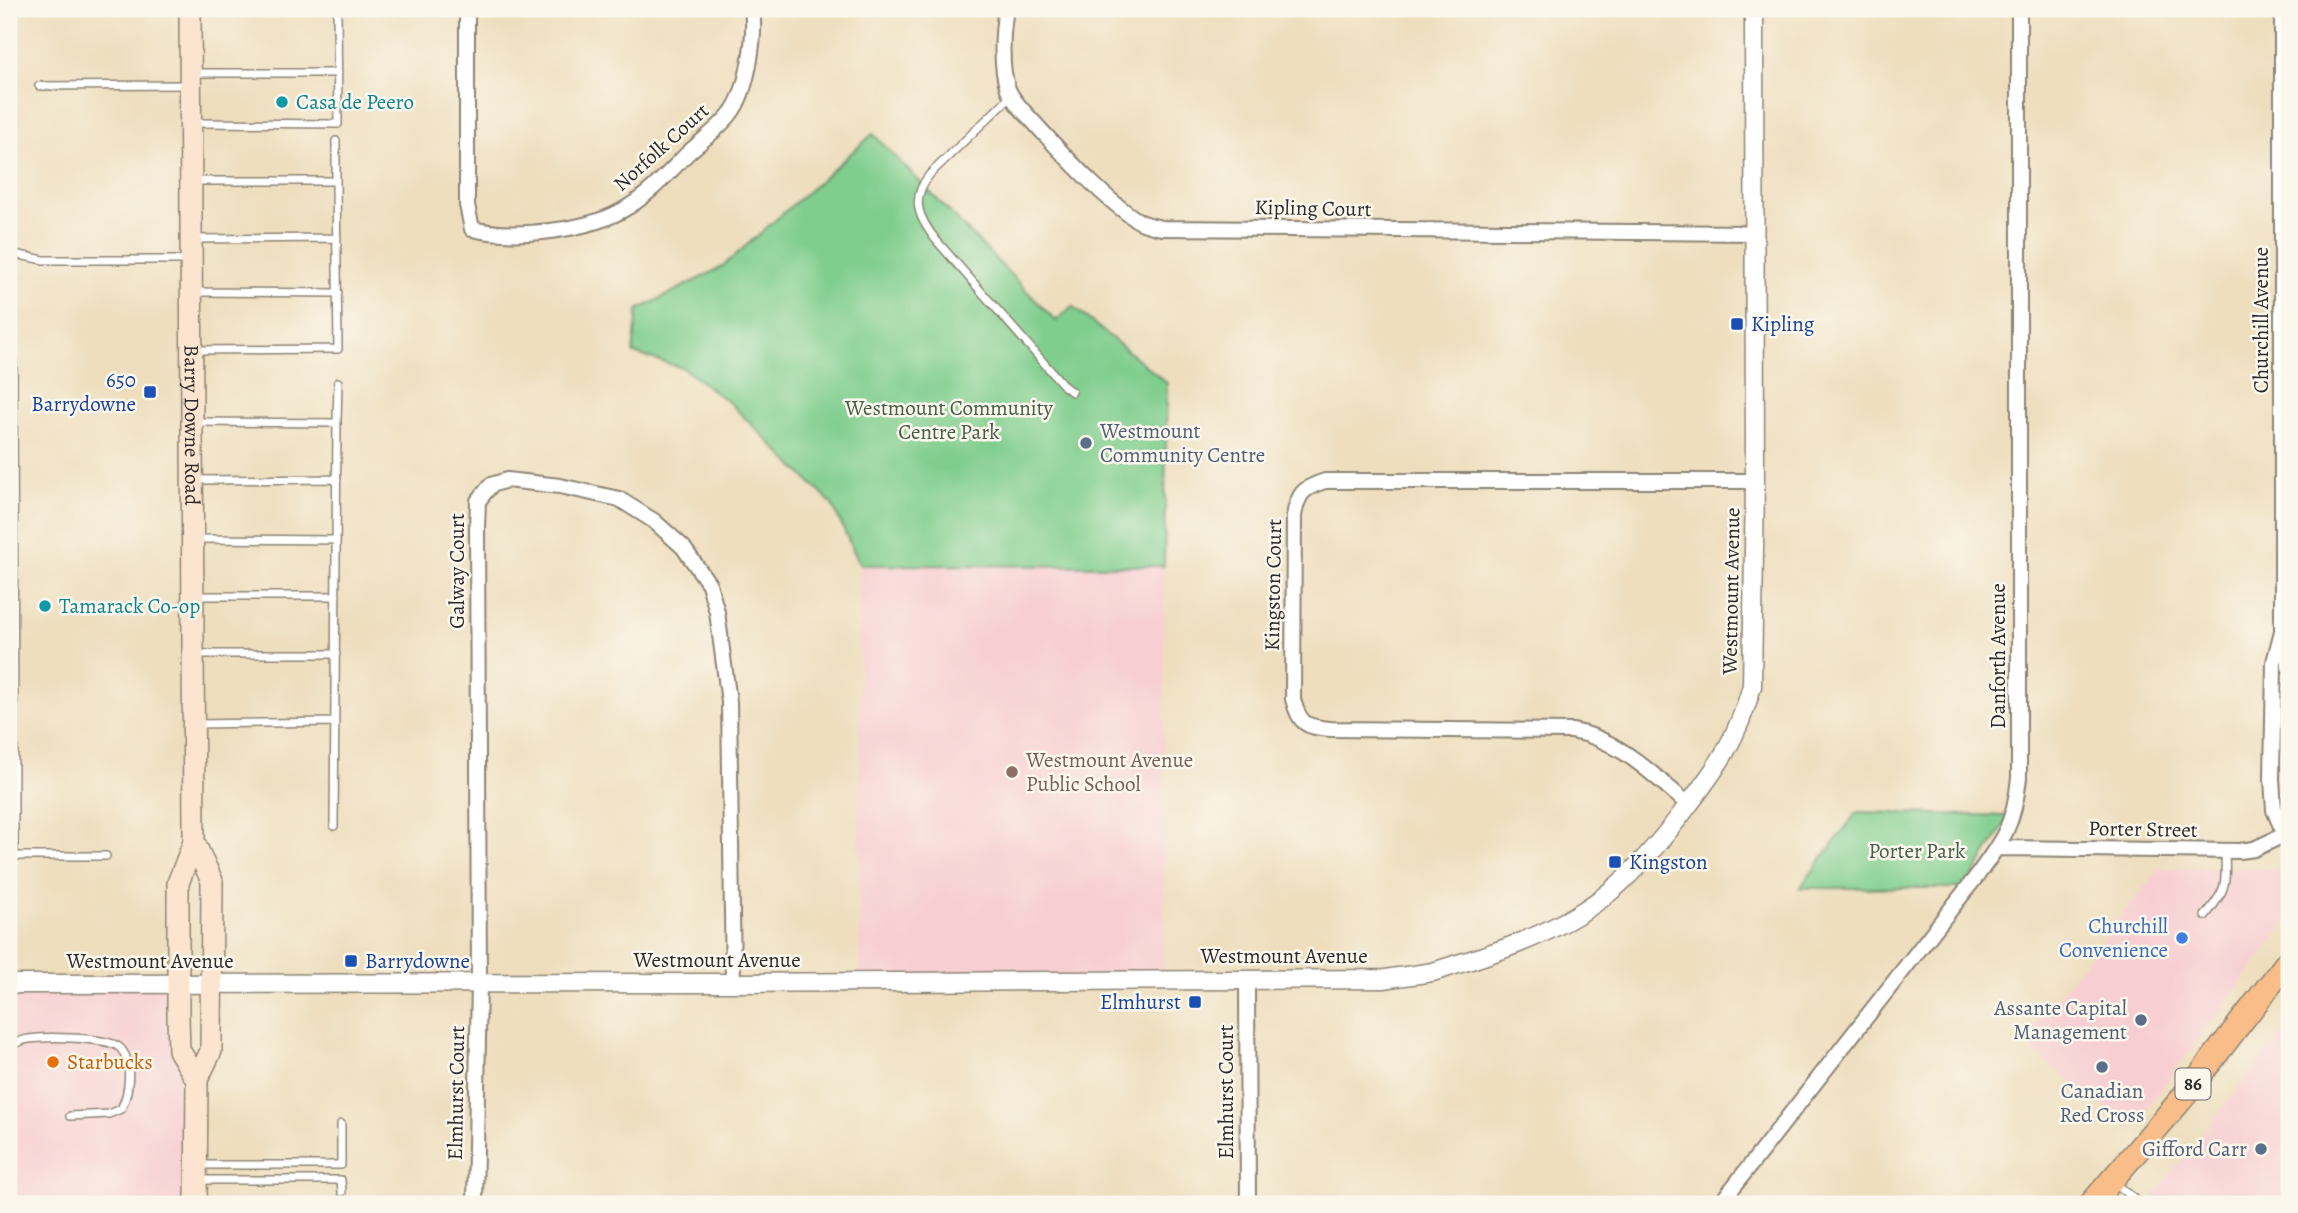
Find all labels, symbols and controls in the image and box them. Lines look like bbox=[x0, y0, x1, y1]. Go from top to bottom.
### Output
place label: Casa de Peero bbox=[296, 88, 414, 116]
marker: Casa de Peero bbox=[274, 94, 290, 110]
street label: Norfolk Court bbox=[607, 97, 715, 197]
street label: Kipling Court bbox=[1254, 193, 1372, 223]
street label: Churchill Avenue bbox=[2247, 247, 2275, 393]
place label: Kipling bbox=[1751, 310, 1815, 338]
marker: Kipling bbox=[1729, 316, 1745, 332]
street label: Barry Downe Road bbox=[178, 344, 206, 506]
place label: 650 Barrydowne bbox=[31, 366, 136, 418]
marker: 650 Barrydowne bbox=[142, 384, 158, 400]
park label: Westmount Community Centre Park bbox=[844, 394, 1054, 446]
place label: Westmount Community Centre bbox=[1099, 417, 1265, 469]
marker: Westmount Community Centre bbox=[1078, 435, 1094, 451]
street label: Westmount Avenue bbox=[1716, 507, 1746, 676]
street label: Galway Court bbox=[443, 513, 471, 629]
street label: Kingston Court bbox=[1258, 519, 1288, 651]
street label: Danforth Avenue bbox=[1984, 583, 2012, 729]
place label: Tamarack Co-op bbox=[59, 592, 200, 620]
marker: Tamarack Co-op bbox=[37, 598, 53, 614]
place label: Westmount Avenue Public School bbox=[1025, 746, 1193, 798]
marker: Westmount Avenue Public School bbox=[1004, 764, 1020, 780]
street label: Porter Street bbox=[2088, 814, 2198, 844]
park label: Porter Park bbox=[1868, 837, 1966, 865]
place label: Kingston bbox=[1629, 848, 1707, 876]
marker: Kingston bbox=[1607, 854, 1623, 870]
place label: Churchill Convenience bbox=[2059, 912, 2168, 964]
marker: Churchill Convenience bbox=[2174, 930, 2190, 946]
street label: Westmount Avenue bbox=[1199, 942, 1368, 970]
street label: Westmount Avenue bbox=[632, 946, 801, 974]
street label: Westmount Avenue bbox=[65, 947, 234, 975]
place label: Barrydowne bbox=[365, 947, 470, 975]
marker: Barrydowne bbox=[343, 953, 359, 969]
place label: Elmhurst bbox=[1100, 988, 1181, 1016]
marker: Elmhurst bbox=[1187, 994, 1203, 1010]
place label: Assante Capital Management bbox=[1993, 994, 2127, 1046]
marker: Assante Capital Management bbox=[2133, 1012, 2149, 1028]
street label: Elmhurst Court bbox=[441, 1025, 471, 1161]
street label: Elmhurst Court bbox=[1212, 1025, 1240, 1159]
place label: Starbucks bbox=[67, 1048, 153, 1076]
marker: Starbucks bbox=[45, 1054, 61, 1070]
marker: Canadian Red Cross bbox=[2094, 1059, 2110, 1075]
road number: 86 bbox=[2176, 1068, 2210, 1100]
place label: Canadian Red Cross bbox=[2060, 1077, 2144, 1129]
place label: Gifford Carr bbox=[2142, 1135, 2247, 1163]
marker: Gifford Carr bbox=[2253, 1141, 2269, 1157]

